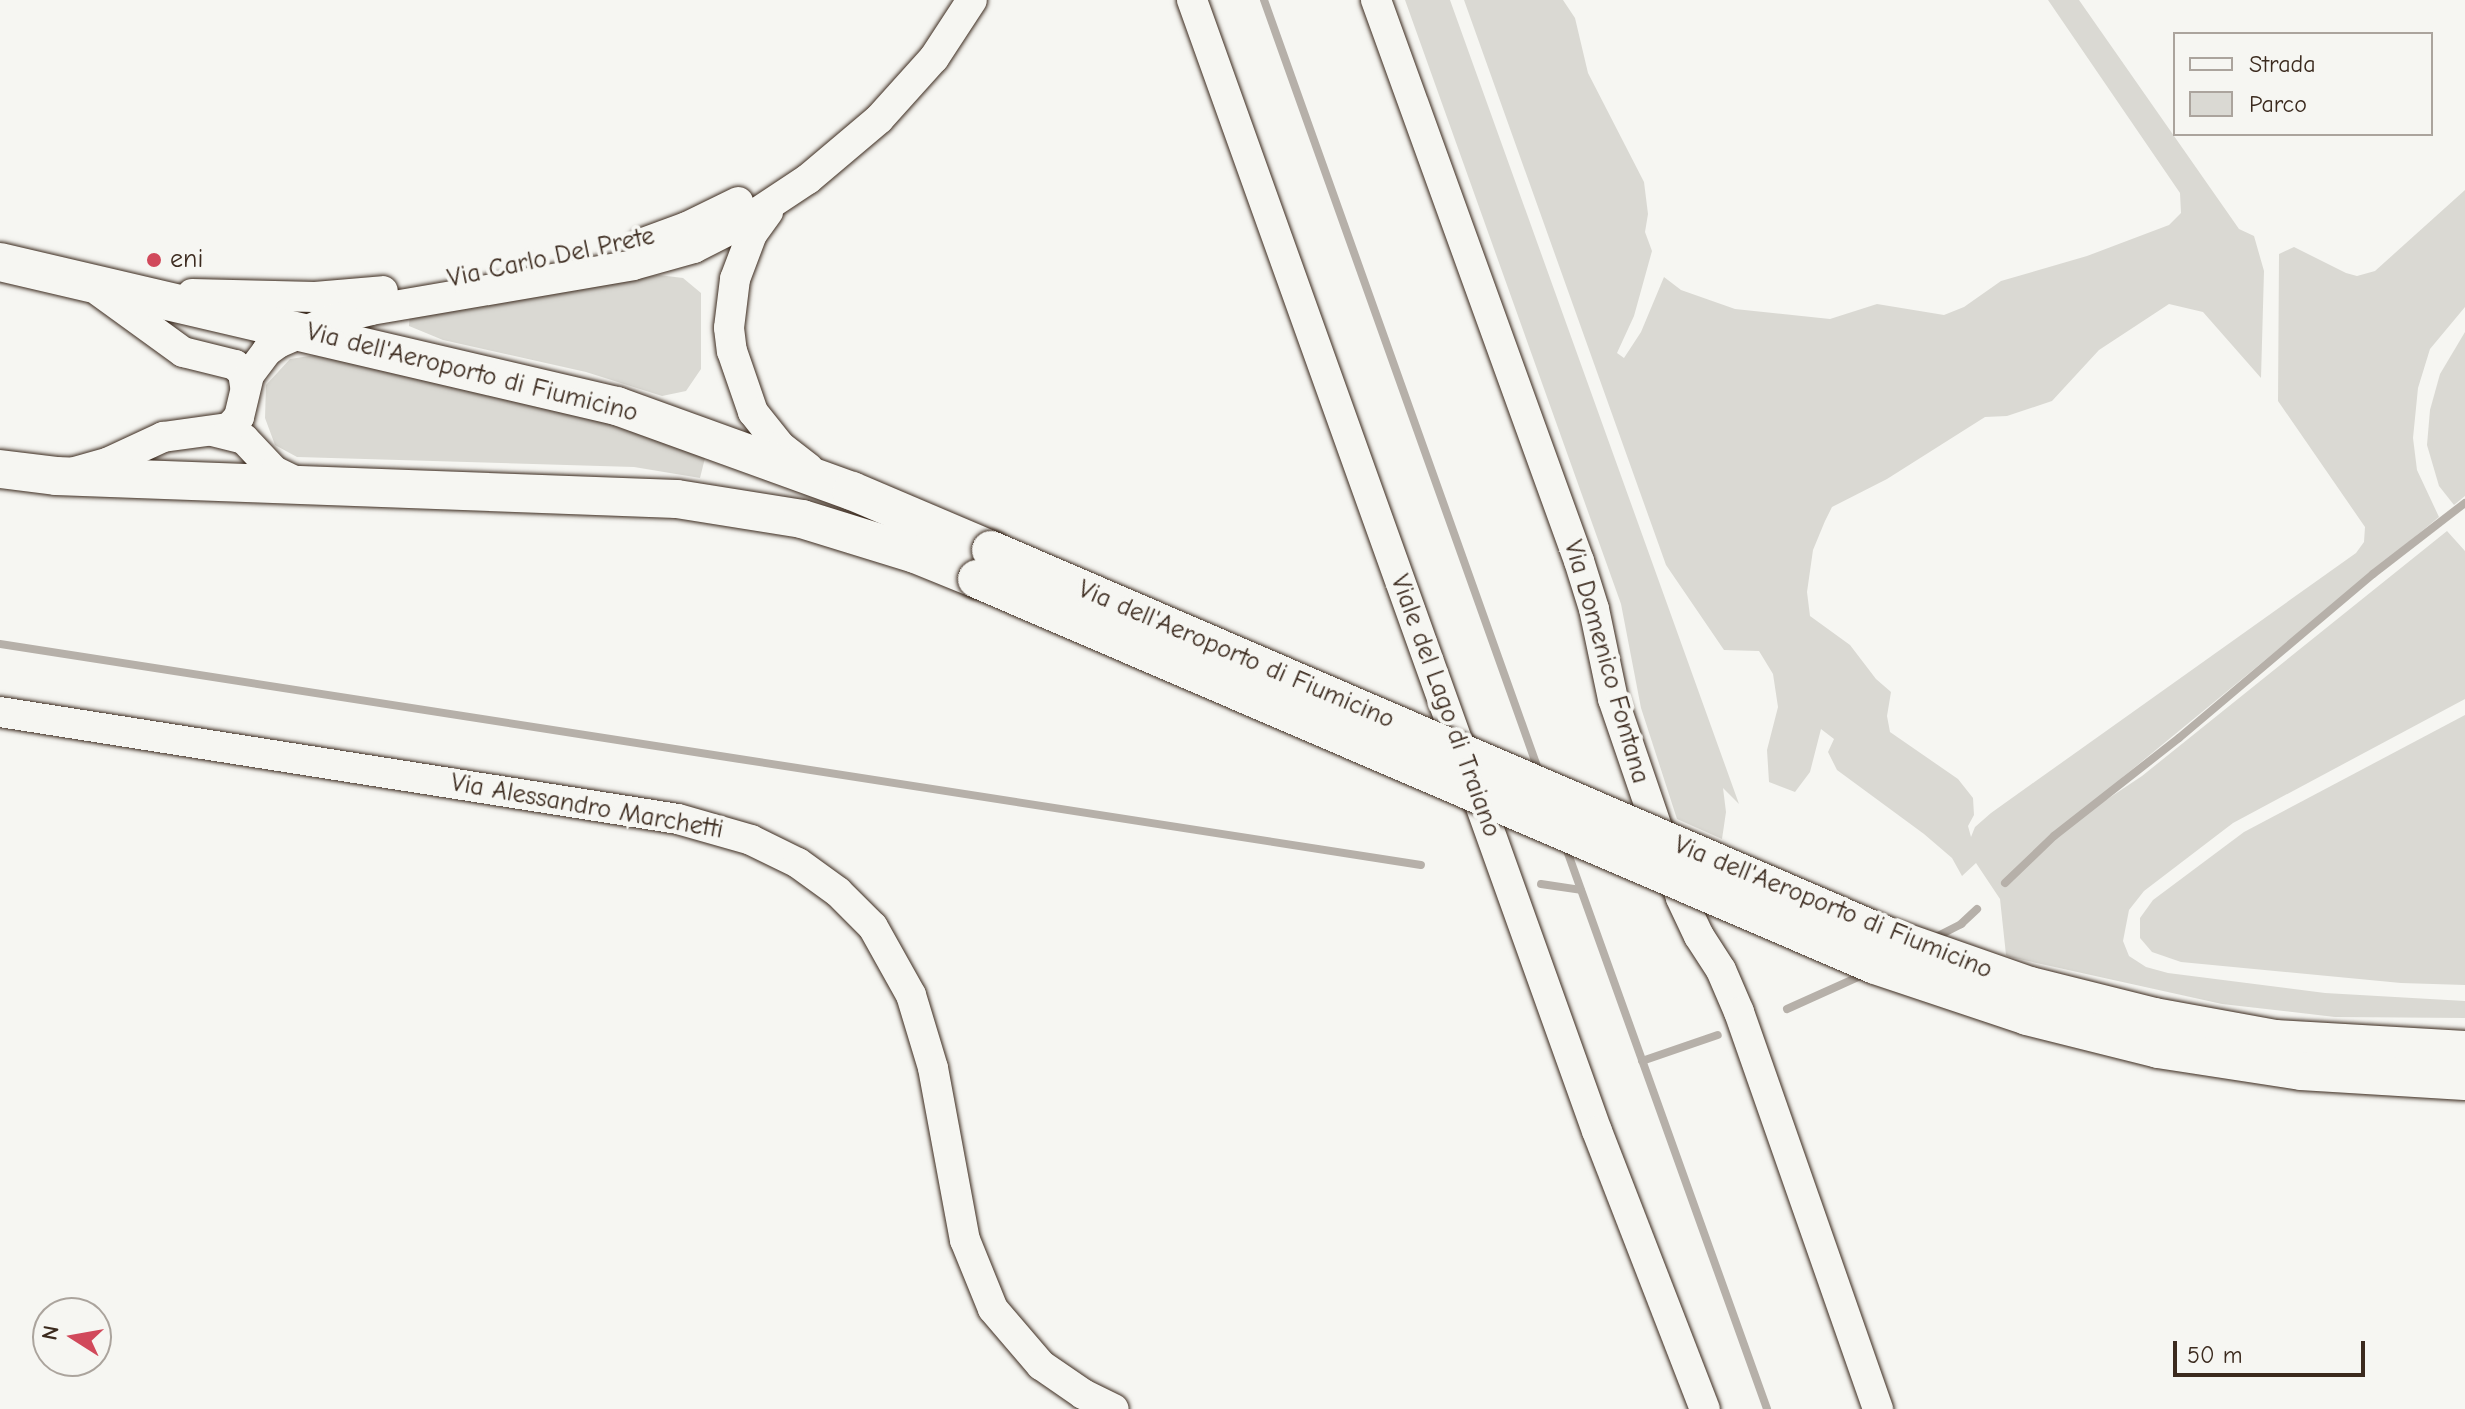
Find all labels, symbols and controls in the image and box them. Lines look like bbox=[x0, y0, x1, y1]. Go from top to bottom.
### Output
legend bbox=[2173, 32, 2433, 136]
text: Strada bbox=[2249, 50, 2316, 78]
text: Parco bbox=[2249, 90, 2307, 118]
street label: Via Carlo Del Prete bbox=[445, 221, 657, 295]
place label: eni bbox=[170, 244, 203, 276]
marker: eni bbox=[145, 251, 163, 269]
street label: Via dell'Aeroporto di Fiumicino bbox=[303, 317, 641, 429]
street label: Via Domenico Fontana bbox=[1556, 537, 1656, 787]
street label: Viale del Lago di Traiano bbox=[1383, 571, 1507, 841]
street label: Via dell'Aeroporto di Fiumicino bbox=[1073, 574, 1399, 736]
street label: Via Alessandro Marchetti bbox=[448, 768, 726, 846]
street label: Via dell'Aeroporto di Fiumicino bbox=[1669, 830, 1997, 986]
north arrow bbox=[32, 1297, 112, 1377]
text: N bbox=[36, 1323, 65, 1342]
scale bar bbox=[2177, 1325, 2369, 1375]
text: 50 m bbox=[2187, 1341, 2243, 1369]

